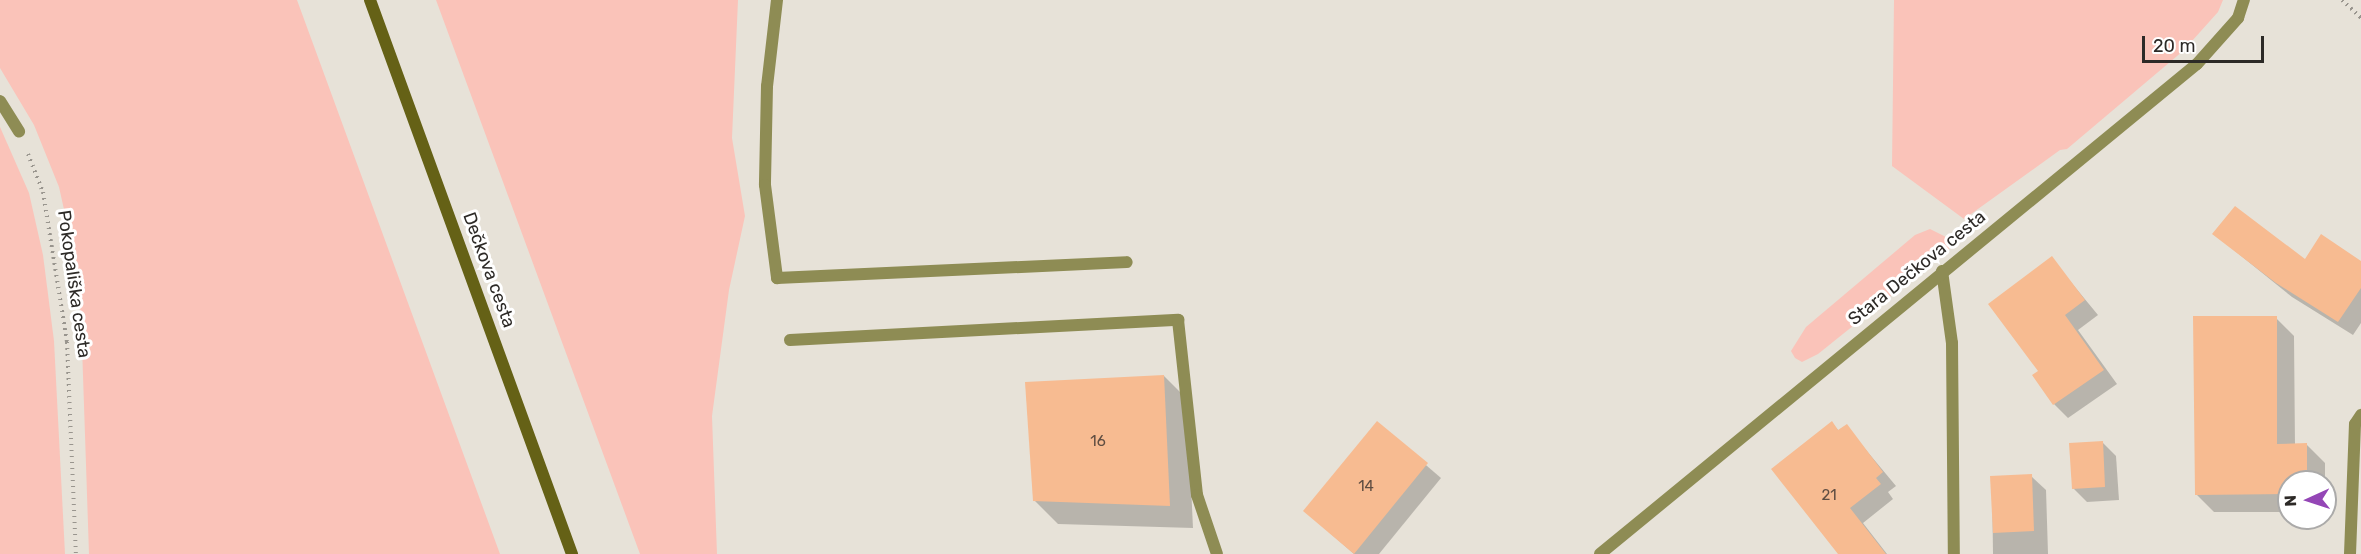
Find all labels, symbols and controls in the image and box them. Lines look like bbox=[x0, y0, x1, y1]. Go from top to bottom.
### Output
scale bar bbox=[2145, 24, 2266, 62]
text: 20 m bbox=[2153, 35, 2195, 57]
street label: Stara Dečkova cesta bbox=[1844, 206, 1990, 330]
street label: Pokopališka cesta bbox=[53, 209, 95, 359]
street label: Dečkova cesta bbox=[458, 209, 520, 331]
house number: 16 bbox=[1090, 433, 1106, 451]
north arrow bbox=[2277, 470, 2337, 530]
house number: 14 bbox=[1358, 478, 1374, 496]
house number: 21 bbox=[1821, 487, 1837, 505]
text: N bbox=[2281, 495, 2300, 507]

